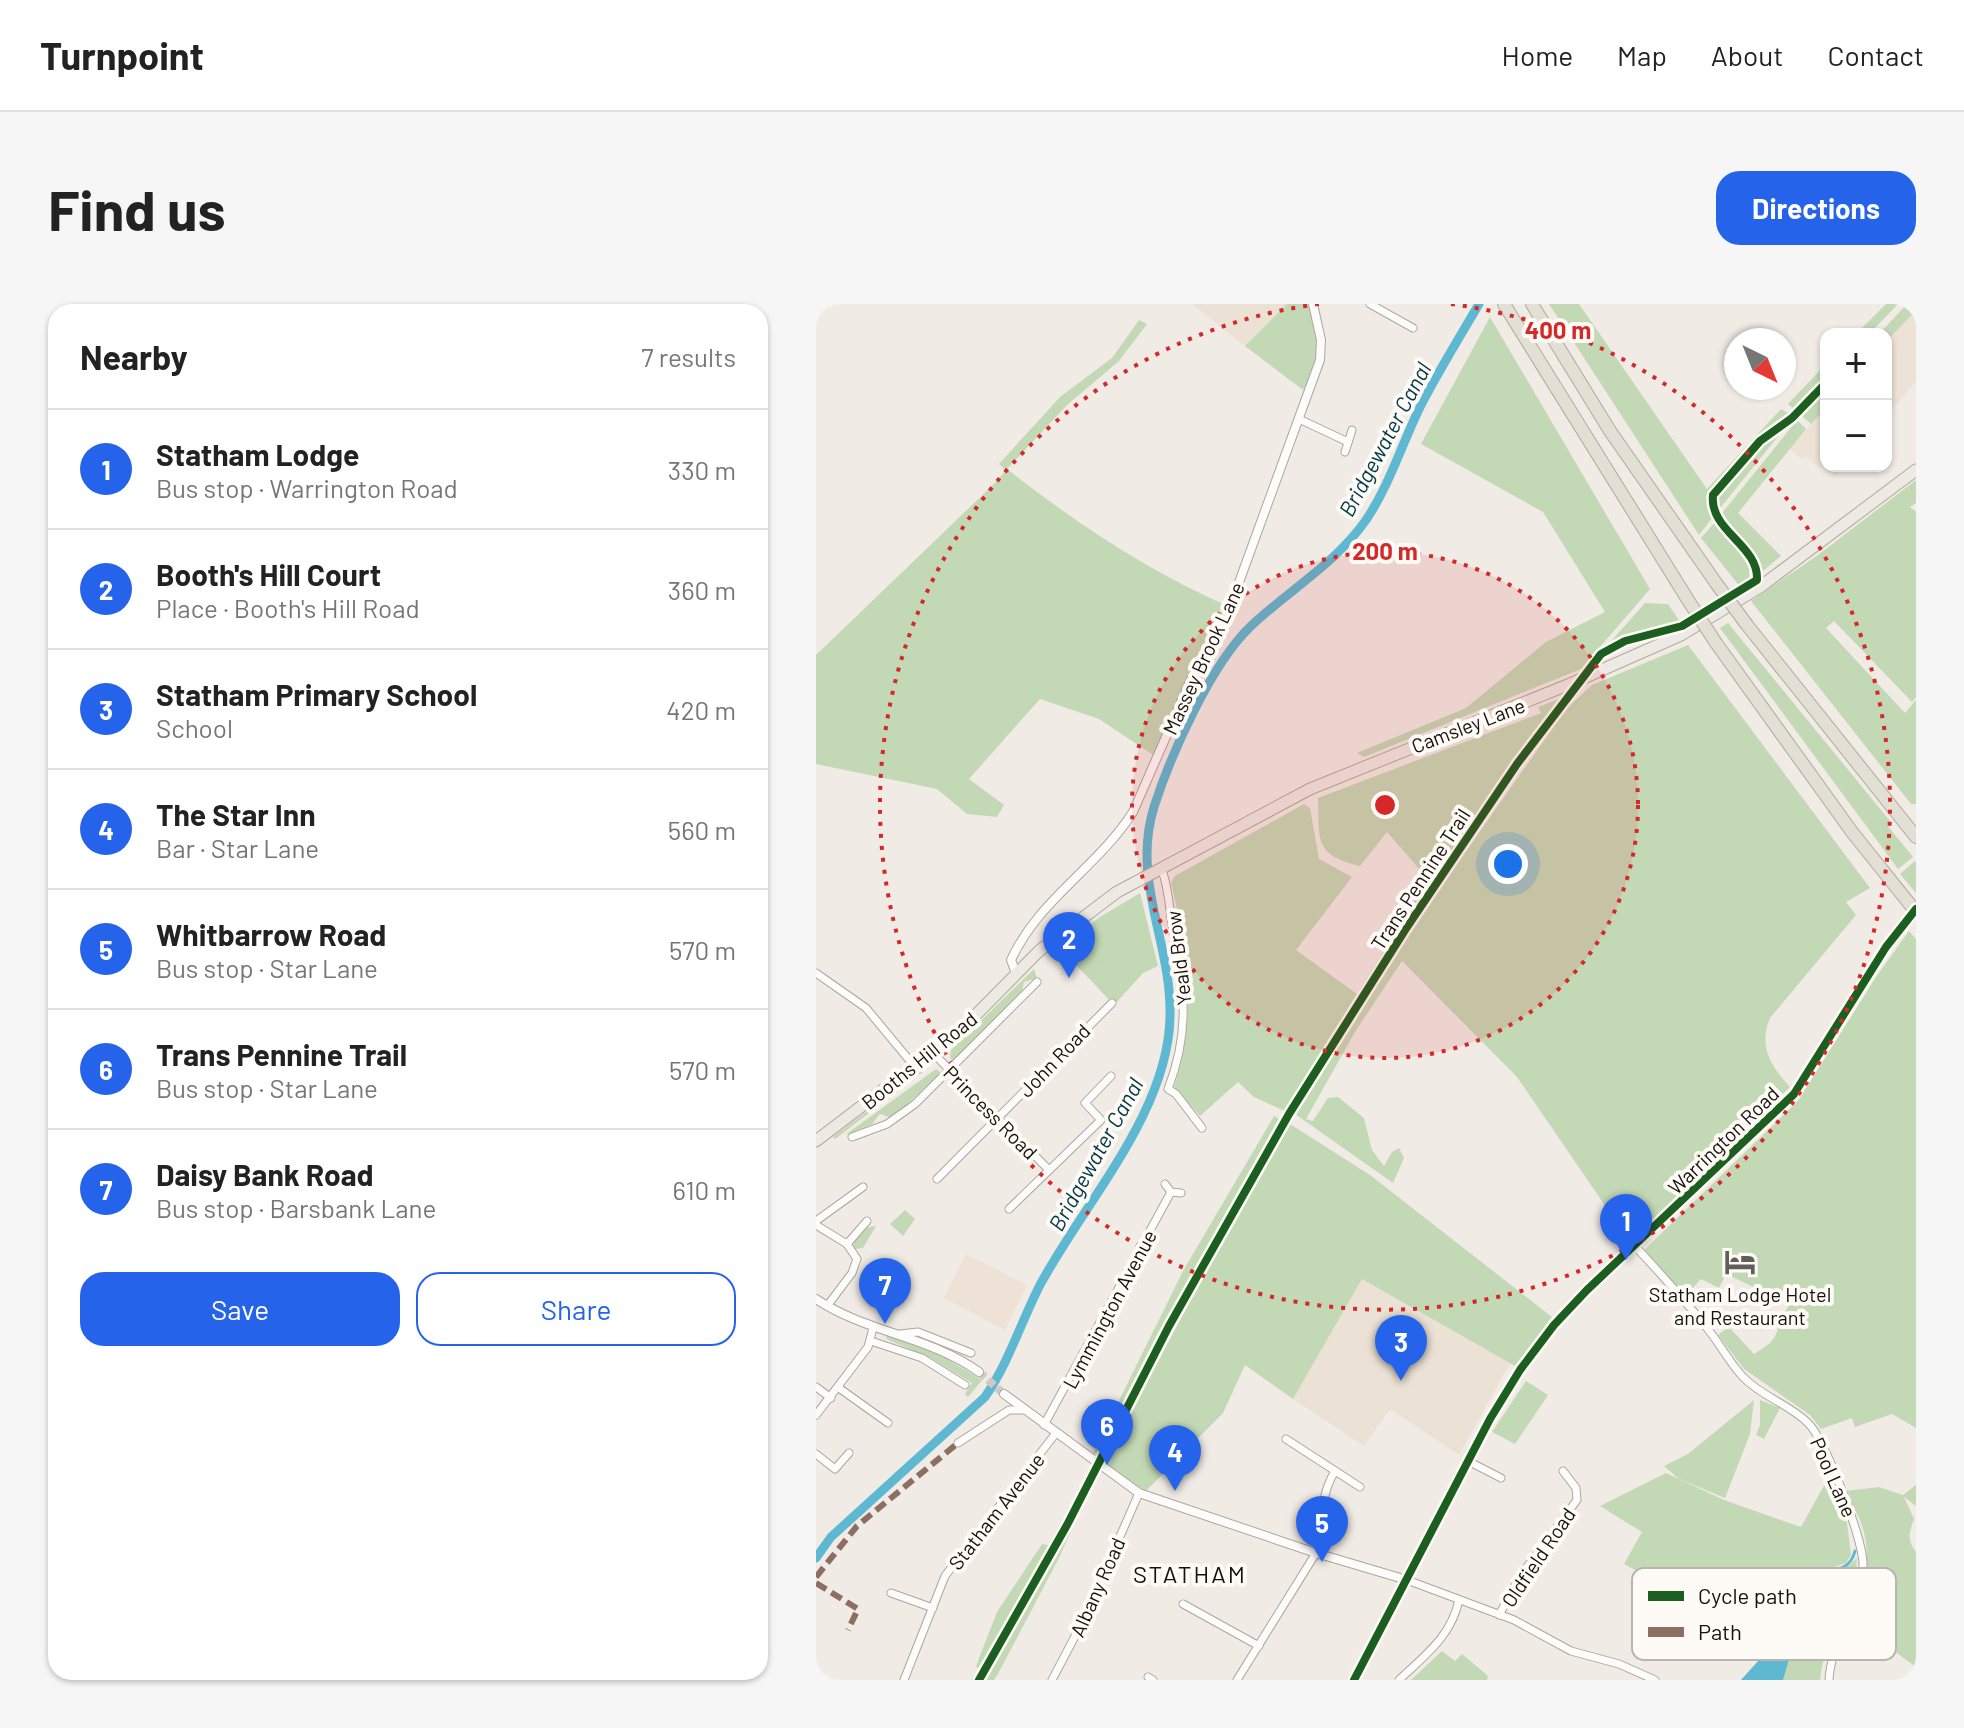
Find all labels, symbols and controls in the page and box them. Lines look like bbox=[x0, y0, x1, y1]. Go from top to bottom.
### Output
text: Turnpoint bbox=[40, 32, 204, 78]
text: Home bbox=[1502, 38, 1573, 72]
text: Map bbox=[1617, 38, 1667, 72]
text: About bbox=[1711, 38, 1783, 72]
text: Contact bbox=[1827, 38, 1924, 72]
button: Directions bbox=[1716, 171, 1916, 245]
text: Find us bbox=[48, 175, 226, 242]
text: 400 m bbox=[1525, 315, 1591, 344]
north arrow bbox=[1724, 328, 1796, 400]
map controls bbox=[1820, 328, 1892, 472]
button: + bbox=[1820, 328, 1892, 400]
text: Nearby bbox=[80, 336, 188, 377]
text: 7 results bbox=[641, 341, 736, 372]
water label: Bridgewater Canal bbox=[1332, 358, 1436, 520]
button: − bbox=[1820, 400, 1892, 472]
text: Statham Lodge bbox=[156, 436, 359, 472]
text: 1 bbox=[101, 454, 111, 485]
text: 330 m bbox=[668, 454, 736, 485]
text: Bus stop · Warrington Road bbox=[156, 472, 458, 503]
text: 200 m bbox=[1352, 536, 1418, 565]
text: Booth's Hill Court bbox=[156, 556, 381, 592]
text: 2 bbox=[99, 574, 113, 605]
text: 360 m bbox=[668, 574, 736, 605]
street label: Massey Brook Lane bbox=[1157, 578, 1249, 738]
text: Place · Booth's Hill Road bbox=[156, 592, 420, 623]
text: Statham Primary School bbox=[156, 676, 477, 712]
street label: Camsley Lane bbox=[1408, 692, 1528, 758]
text: 3 bbox=[99, 694, 113, 725]
text: 420 m bbox=[666, 694, 736, 725]
text: School bbox=[156, 712, 233, 743]
centre of rings bbox=[1371, 791, 1399, 819]
text: The Star Inn bbox=[156, 796, 316, 832]
street label: Trans Pennine Trail bbox=[1365, 804, 1475, 954]
text: 4 bbox=[98, 814, 114, 845]
text: 560 m bbox=[668, 814, 736, 845]
text: Bar · Star Lane bbox=[156, 832, 319, 863]
your location bbox=[1488, 844, 1528, 884]
street label: Yeald Brow bbox=[1160, 909, 1196, 1007]
pin: 2 bbox=[1043, 912, 1095, 978]
text: Whitbarrow Road bbox=[156, 916, 386, 952]
text: 5 bbox=[99, 934, 113, 965]
text: 570 m bbox=[669, 934, 736, 965]
text: Bus stop · Star Lane bbox=[156, 952, 378, 983]
street label: Booths Hill Road bbox=[856, 1006, 982, 1114]
street label: John Road bbox=[1013, 1018, 1095, 1102]
text: Trans Pennine Trail bbox=[156, 1036, 407, 1072]
text: 6 bbox=[99, 1054, 113, 1085]
text: 570 m bbox=[669, 1054, 736, 1085]
street label: Princess Road bbox=[939, 1060, 1043, 1164]
text: Bus stop · Star Lane bbox=[156, 1072, 378, 1103]
water label: Bridgewater Canal bbox=[1042, 1073, 1148, 1235]
street label: Warrington Road bbox=[1663, 1081, 1783, 1199]
text: Daisy Bank Road bbox=[156, 1156, 374, 1192]
text: 7 bbox=[100, 1174, 112, 1205]
text: 610 m bbox=[673, 1174, 736, 1205]
text: Bus stop · Barsbank Lane bbox=[156, 1192, 436, 1223]
pin: 1 bbox=[1600, 1194, 1652, 1260]
street label: Lymmington Avenue bbox=[1057, 1226, 1161, 1392]
hotel icon: Statham Lodge Hotel and Restaurant bbox=[1723, 1245, 1757, 1279]
pin: 7 bbox=[859, 1258, 911, 1324]
button: Save bbox=[80, 1272, 400, 1346]
button: Share bbox=[416, 1272, 736, 1346]
place label: Statham Lodge Hotel and Restaurant bbox=[1649, 1282, 1831, 1329]
pin: 3 bbox=[1375, 1315, 1427, 1381]
pin: 6 bbox=[1081, 1399, 1133, 1465]
pin: 4 bbox=[1149, 1425, 1201, 1491]
street label: Pool Lane bbox=[1806, 1433, 1862, 1521]
street label: Statham Avenue bbox=[943, 1448, 1049, 1574]
pin: 5 bbox=[1296, 1496, 1348, 1562]
street label: Oldfield Road bbox=[1496, 1503, 1580, 1611]
street label: Albany Road bbox=[1064, 1534, 1130, 1640]
district label: STATHAM bbox=[1133, 1559, 1247, 1588]
legend bbox=[1632, 1568, 1896, 1660]
text: Cycle path bbox=[1698, 1582, 1797, 1608]
text: Path bbox=[1698, 1618, 1742, 1644]

